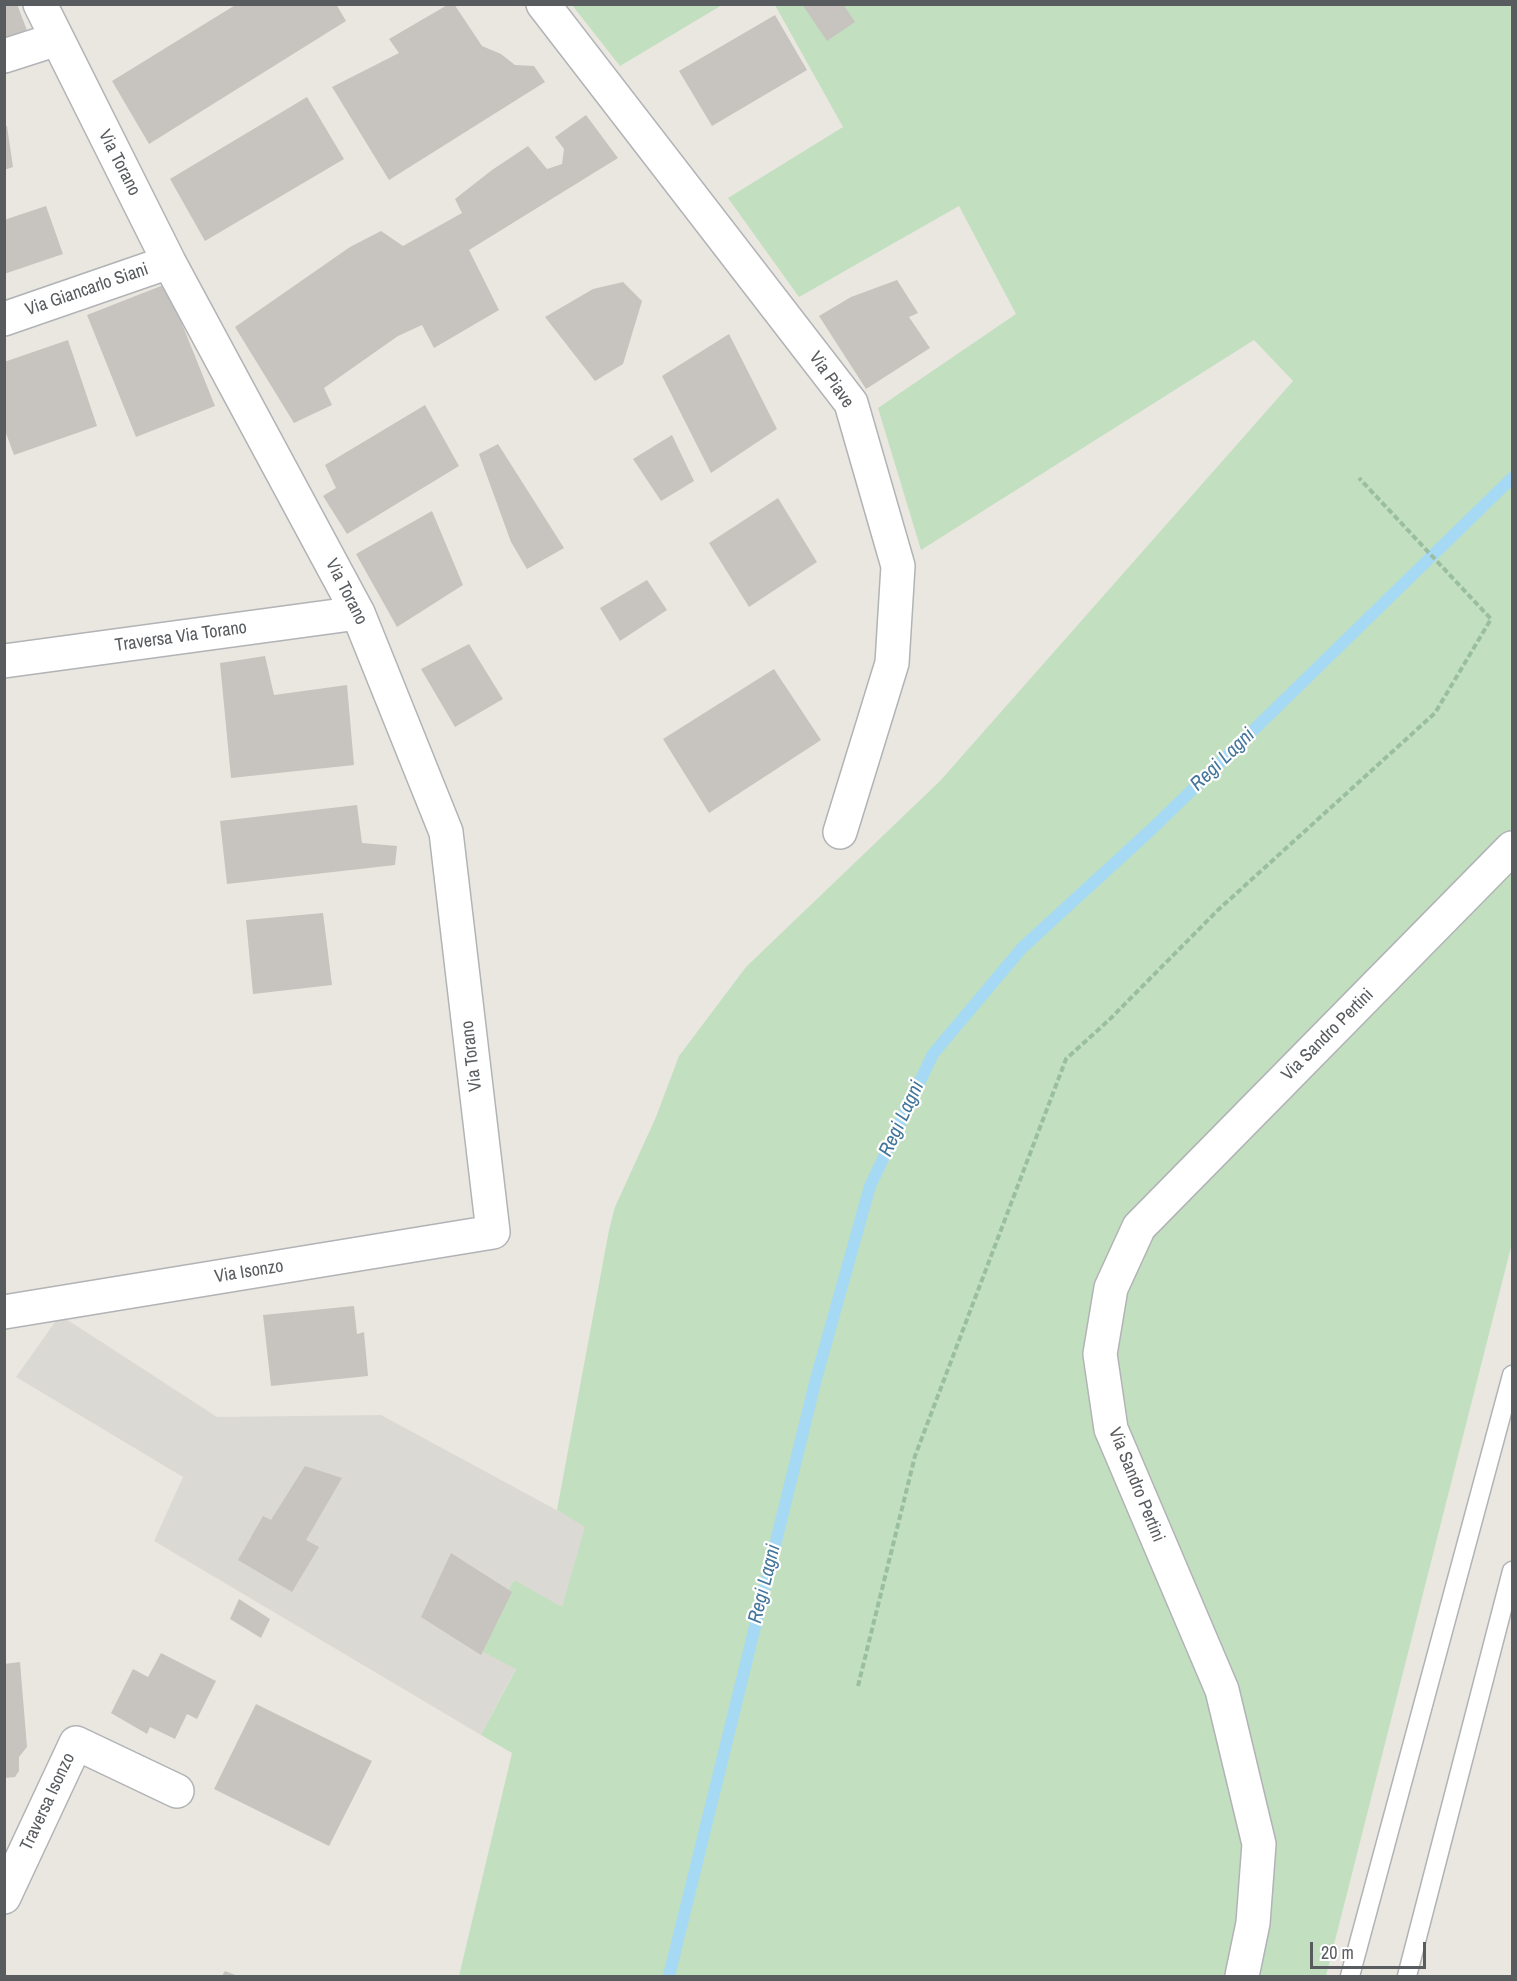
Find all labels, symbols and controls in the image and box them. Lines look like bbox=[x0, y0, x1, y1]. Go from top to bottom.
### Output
street label: Via Torano bbox=[93, 126, 145, 200]
street label: Via Giancarlo Siani bbox=[23, 259, 151, 321]
street label: Via Piave bbox=[804, 348, 858, 412]
street label: Via Torano bbox=[320, 555, 372, 629]
street label: Traversa Via Torano bbox=[114, 617, 248, 657]
water label: Regi Lagni bbox=[1186, 723, 1260, 797]
street label: Via Sandro Pertini bbox=[1278, 985, 1378, 1085]
street label: Via Torano bbox=[457, 1019, 487, 1093]
water label: Regi Lagni bbox=[874, 1078, 930, 1160]
street label: Via Isonzo bbox=[213, 1256, 285, 1288]
street label: Via Sandro Pertini bbox=[1103, 1425, 1169, 1545]
water label: Regi Lagni bbox=[744, 1542, 786, 1626]
street label: Traversa Isonzo bbox=[16, 1750, 80, 1854]
scale bar bbox=[1313, 1930, 1428, 1968]
text: 20 m bbox=[1321, 1940, 1354, 1965]

